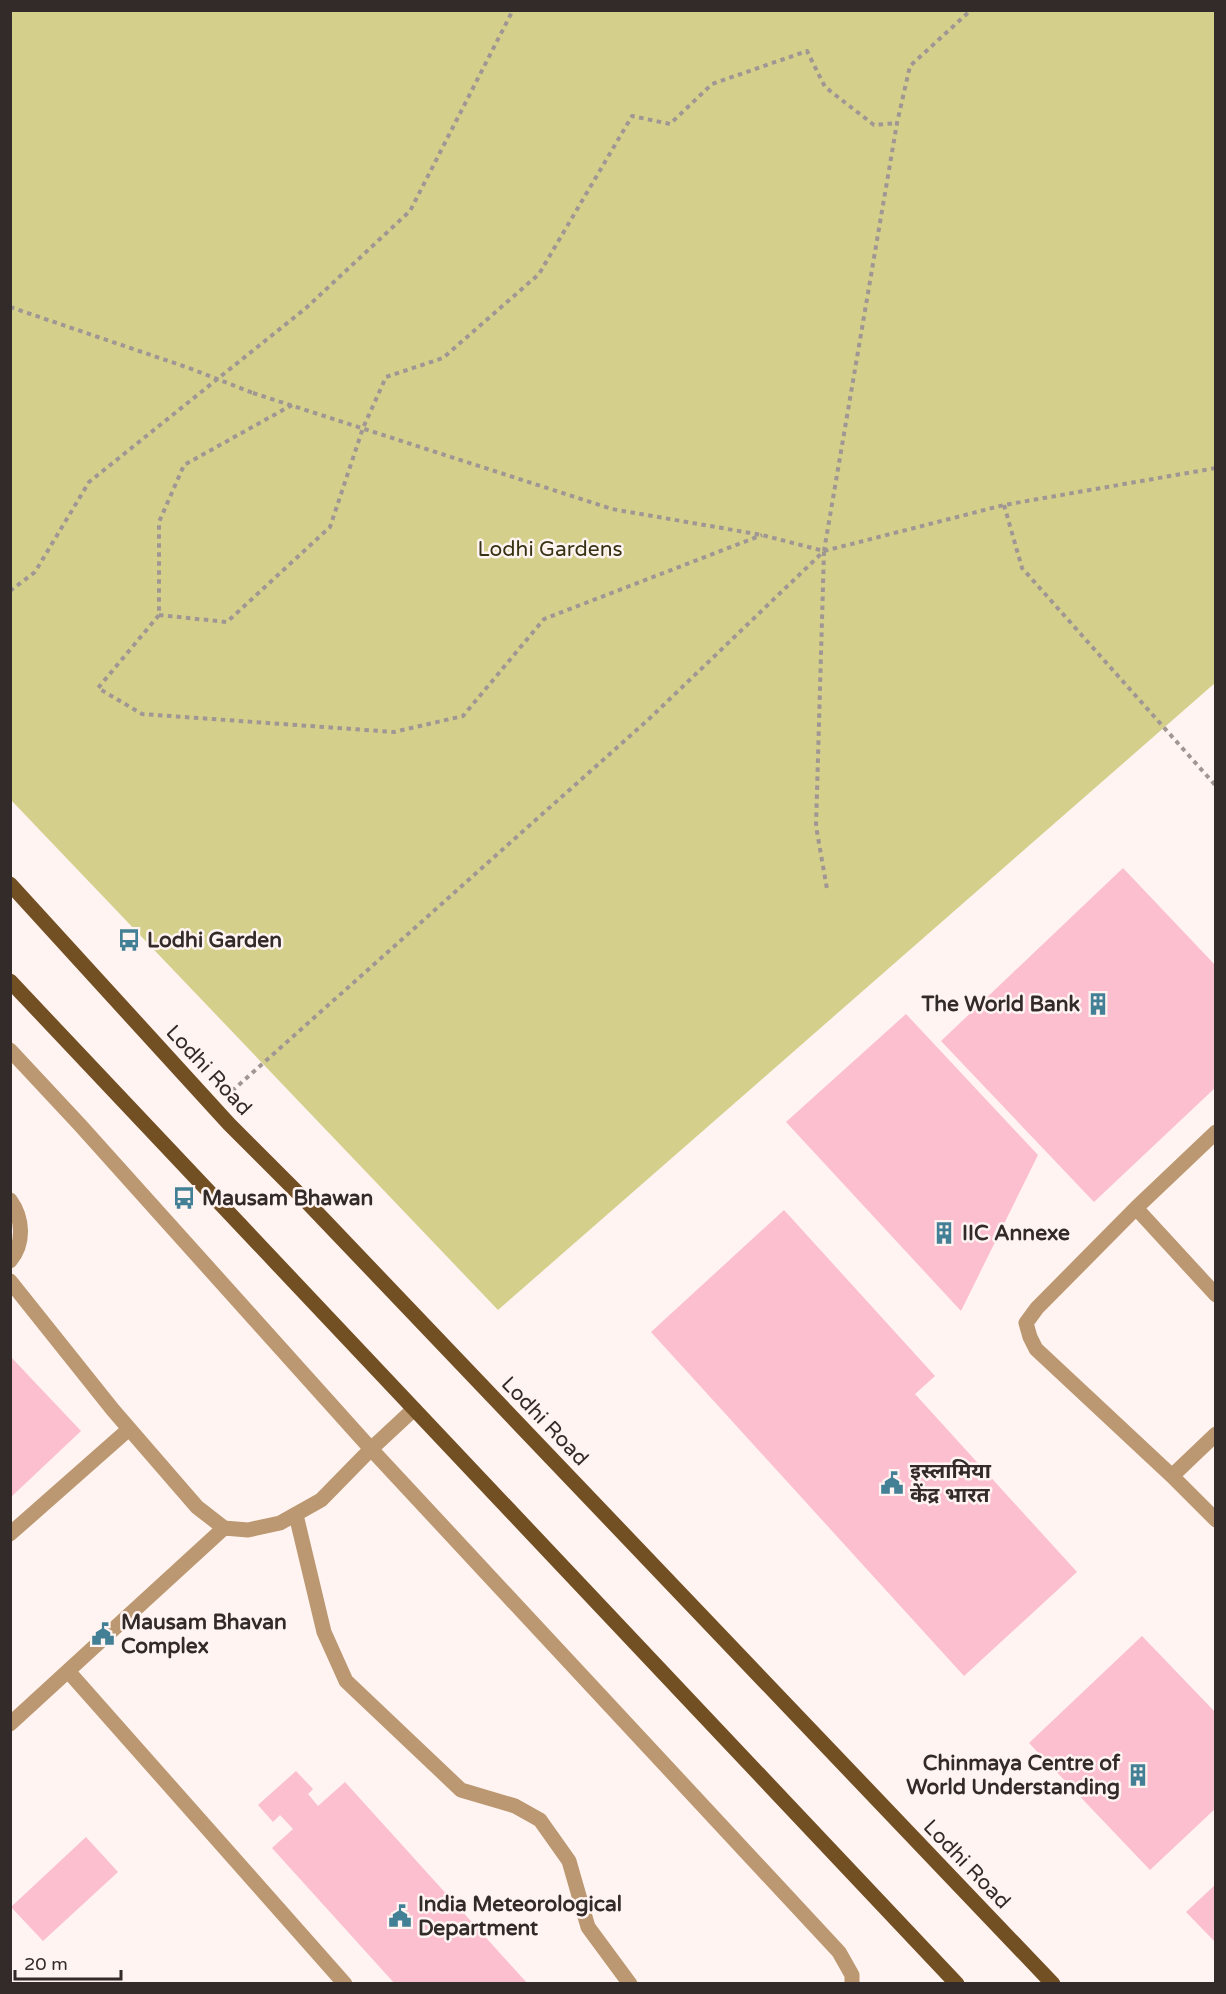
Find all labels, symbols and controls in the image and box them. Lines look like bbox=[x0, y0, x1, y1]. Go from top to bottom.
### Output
park label: Lodhi Gardens bbox=[477, 537, 623, 562]
bus stop icon: Lodhi Garden bbox=[116, 927, 142, 953]
place label: Lodhi Garden bbox=[147, 928, 282, 953]
building icon: The World Bank bbox=[1085, 991, 1111, 1017]
place label: The World Bank bbox=[921, 992, 1081, 1017]
street label: Lodhi Road bbox=[160, 1020, 257, 1121]
bus stop icon: Mausam Bhawan bbox=[171, 1185, 197, 1211]
place label: Mausam Bhawan bbox=[202, 1186, 373, 1211]
building icon: IIC Annexe bbox=[931, 1220, 957, 1246]
place label: IIC Annexe bbox=[962, 1221, 1070, 1246]
street label: Lodhi Road bbox=[496, 1372, 593, 1471]
place label: इस्लामिया केंद्र भारत bbox=[910, 1459, 992, 1508]
public building icon: इस्लामिया केंद्र भारत bbox=[879, 1470, 905, 1496]
place label: Mausam Bhavan Complex bbox=[121, 1610, 287, 1659]
public building icon: Mausam Bhavan Complex bbox=[90, 1621, 116, 1647]
place label: Chinmaya Centre of World Understanding bbox=[906, 1751, 1121, 1800]
building icon: Chinmaya Centre of World Understanding bbox=[1125, 1762, 1151, 1788]
street label: Lodhi Road bbox=[918, 1815, 1015, 1914]
place label: India Meteorological Department bbox=[418, 1892, 622, 1941]
public building icon: India Meteorological Department bbox=[387, 1903, 413, 1929]
scale bar bbox=[15, 1943, 122, 1981]
text: 20 m bbox=[24, 1953, 68, 1975]

